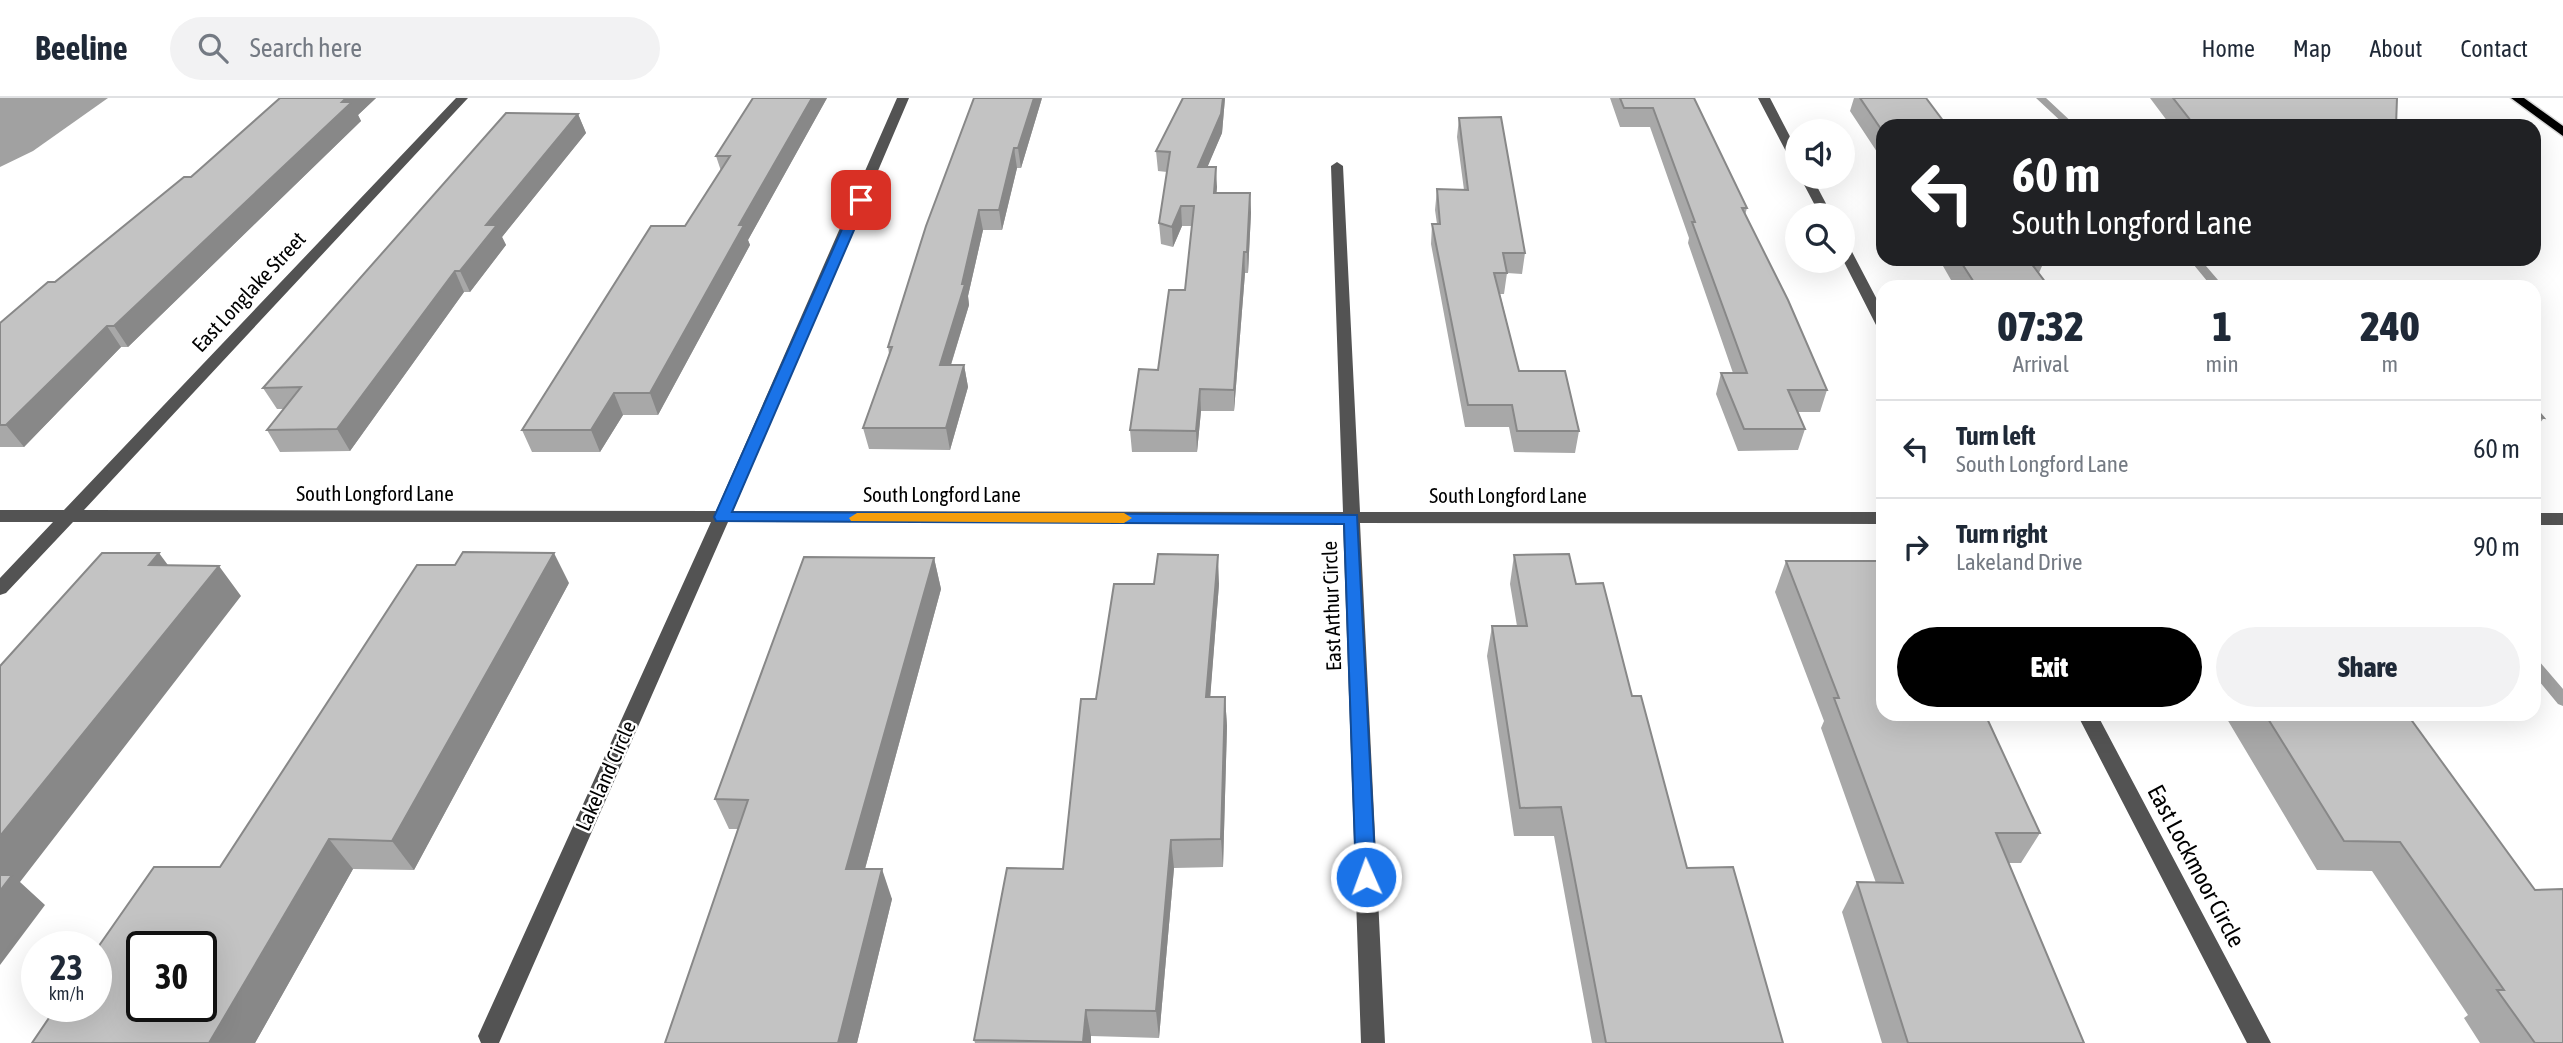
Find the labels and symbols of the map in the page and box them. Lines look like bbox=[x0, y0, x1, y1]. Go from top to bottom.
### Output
pin bbox=[831, 170, 891, 230]
street label: East Longlake Street bbox=[187, 226, 310, 356]
street label: South Longford Lane bbox=[296, 481, 454, 505]
street label: South Longford Lane bbox=[863, 482, 1021, 506]
street label: South Longford Lane bbox=[1429, 483, 1587, 507]
street label: East Arthur Circle bbox=[1317, 541, 1345, 671]
street label: Lakeland Circle bbox=[570, 717, 640, 834]
street label: East Lockmoor Circle bbox=[2142, 780, 2251, 951]
position arrow bbox=[1329, 840, 1403, 914]
speed limit sign: 30 bbox=[126, 931, 217, 1022]

